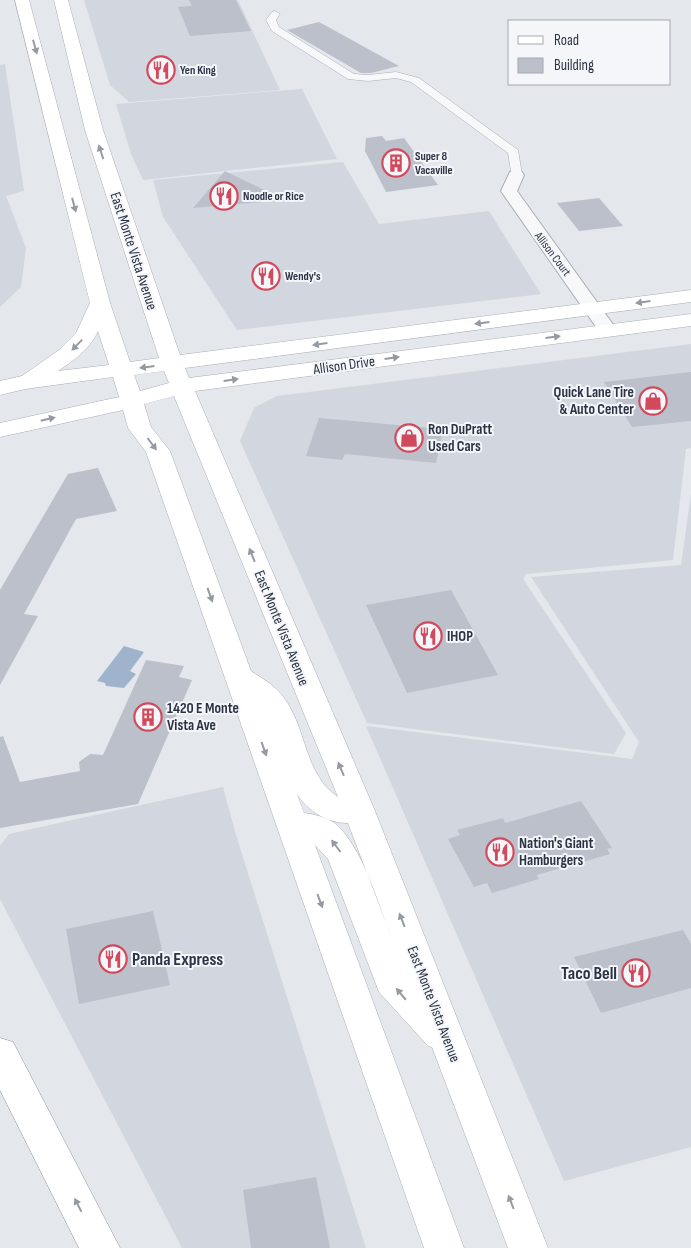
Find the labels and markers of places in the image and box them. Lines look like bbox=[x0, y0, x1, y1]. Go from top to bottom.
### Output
restaurant icon: Yen King bbox=[146, 55, 176, 85]
place label: Yen King bbox=[180, 63, 216, 78]
building icon: Super 8 Vacaville bbox=[381, 148, 411, 178]
place label: Super 8 Vacaville bbox=[415, 149, 453, 178]
restaurant icon: Noodle or Rice bbox=[209, 181, 239, 211]
place label: Noodle or Rice bbox=[243, 189, 304, 204]
restaurant icon: Wendy's bbox=[251, 261, 281, 291]
place label: Wendy's bbox=[285, 269, 321, 284]
place label: Quick Lane Tire & Auto Center bbox=[554, 383, 634, 419]
shop icon: Quick Lane Tire & Auto Center bbox=[638, 386, 668, 416]
place label: Ron DuPratt Used Cars bbox=[428, 420, 492, 456]
shop icon: Ron DuPratt Used Cars bbox=[394, 423, 424, 453]
restaurant icon: IHOP bbox=[413, 621, 443, 651]
place label: IHOP bbox=[447, 627, 473, 646]
place label: 1420 E Monte Vista Ave bbox=[167, 699, 239, 735]
building icon: 1420 E Monte Vista Ave bbox=[133, 702, 163, 732]
place label: Nation's Giant Hamburgers bbox=[519, 834, 594, 870]
restaurant icon: Nation's Giant Hamburgers bbox=[485, 837, 515, 867]
restaurant icon: Panda Express bbox=[98, 944, 128, 974]
place label: Panda Express bbox=[132, 949, 223, 970]
restaurant icon: Taco Bell bbox=[621, 958, 651, 988]
place label: Taco Bell bbox=[561, 963, 617, 984]

